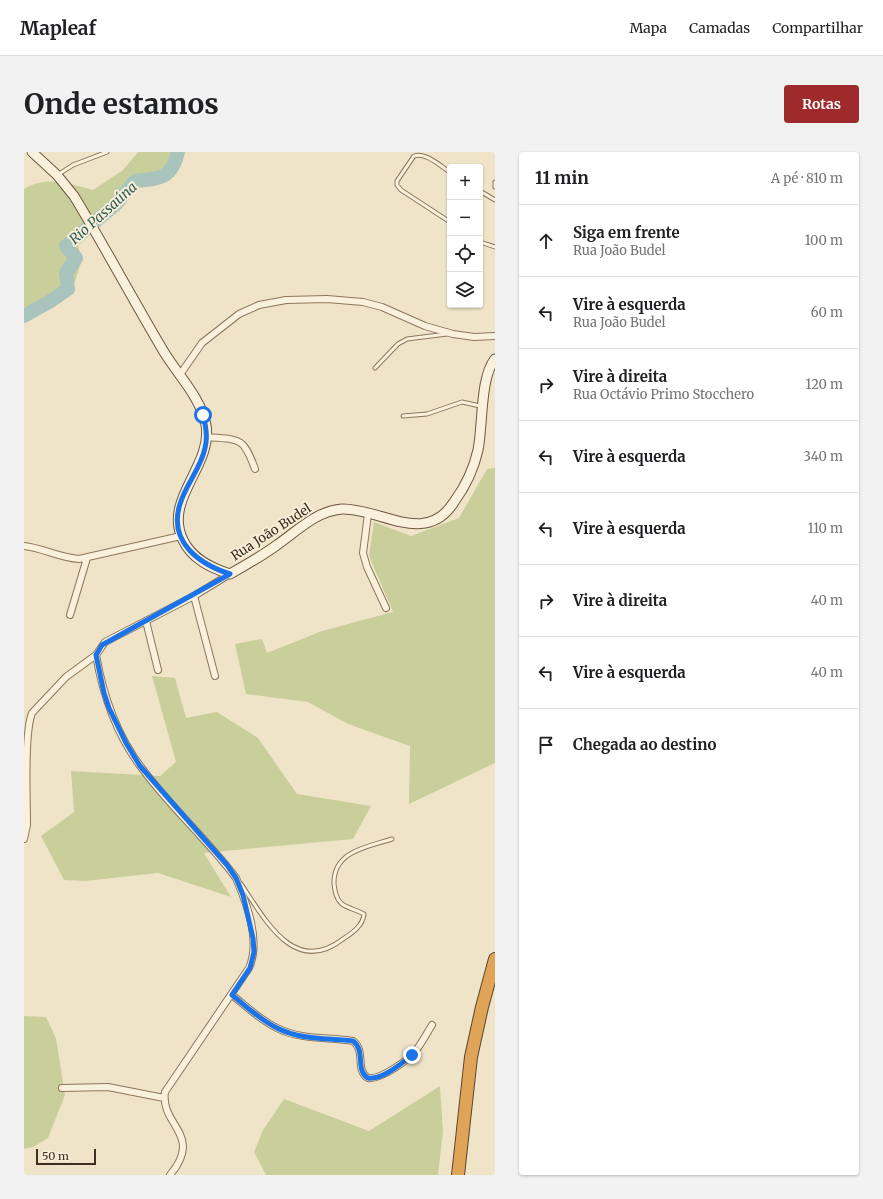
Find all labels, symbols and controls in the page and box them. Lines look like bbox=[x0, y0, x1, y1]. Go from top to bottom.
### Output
text: Mapleaf bbox=[20, 16, 96, 40]
text: Mapa bbox=[629, 19, 667, 37]
text: Camadas bbox=[689, 19, 750, 37]
text: Compartilhar bbox=[772, 19, 863, 37]
button: Rotas bbox=[784, 85, 859, 123]
text: Onde estamos bbox=[24, 86, 219, 122]
map controls bbox=[447, 164, 483, 308]
button: + bbox=[447, 164, 483, 200]
text: 11 min bbox=[535, 167, 589, 189]
text: A pé · 810 m bbox=[771, 170, 843, 187]
water label: Rio Passaúna bbox=[65, 178, 141, 248]
button: − bbox=[447, 200, 483, 236]
text: Siga em frente bbox=[573, 223, 680, 242]
icon: ahead bbox=[535, 230, 557, 252]
text: 100 m bbox=[805, 232, 843, 249]
button: locate bbox=[447, 236, 483, 272]
text: Rua João Budel bbox=[573, 242, 665, 259]
button: layers bbox=[447, 272, 483, 308]
text: Vire à esquerda bbox=[573, 295, 686, 314]
icon: left bbox=[535, 302, 557, 324]
text: 60 m bbox=[811, 304, 843, 321]
text: Rua João Budel bbox=[573, 314, 665, 331]
text: Vire à direita bbox=[573, 367, 667, 386]
icon: right bbox=[535, 374, 557, 396]
text: 120 m bbox=[805, 376, 843, 393]
text: Rua Octávio Primo Stocchero bbox=[573, 386, 754, 403]
route start bbox=[194, 406, 212, 424]
icon: left bbox=[535, 446, 557, 468]
text: Vire à esquerda bbox=[573, 447, 686, 466]
text: 340 m bbox=[804, 448, 843, 465]
street label: Rua João Budel bbox=[228, 500, 314, 564]
icon: left bbox=[535, 518, 557, 540]
text: Vire à esquerda bbox=[573, 519, 686, 538]
text: 110 m bbox=[808, 520, 843, 537]
icon: right bbox=[535, 590, 557, 612]
text: Vire à direita bbox=[573, 591, 667, 610]
text: 40 m bbox=[811, 592, 843, 609]
icon: left bbox=[535, 662, 557, 684]
text: Vire à esquerda bbox=[573, 663, 686, 682]
text: 40 m bbox=[811, 664, 843, 681]
icon: arrive bbox=[535, 734, 557, 756]
text: Chegada ao destino bbox=[573, 735, 716, 754]
route end bbox=[403, 1046, 421, 1064]
scale bar bbox=[36, 1147, 96, 1166]
text: 50 m bbox=[42, 1149, 69, 1163]

